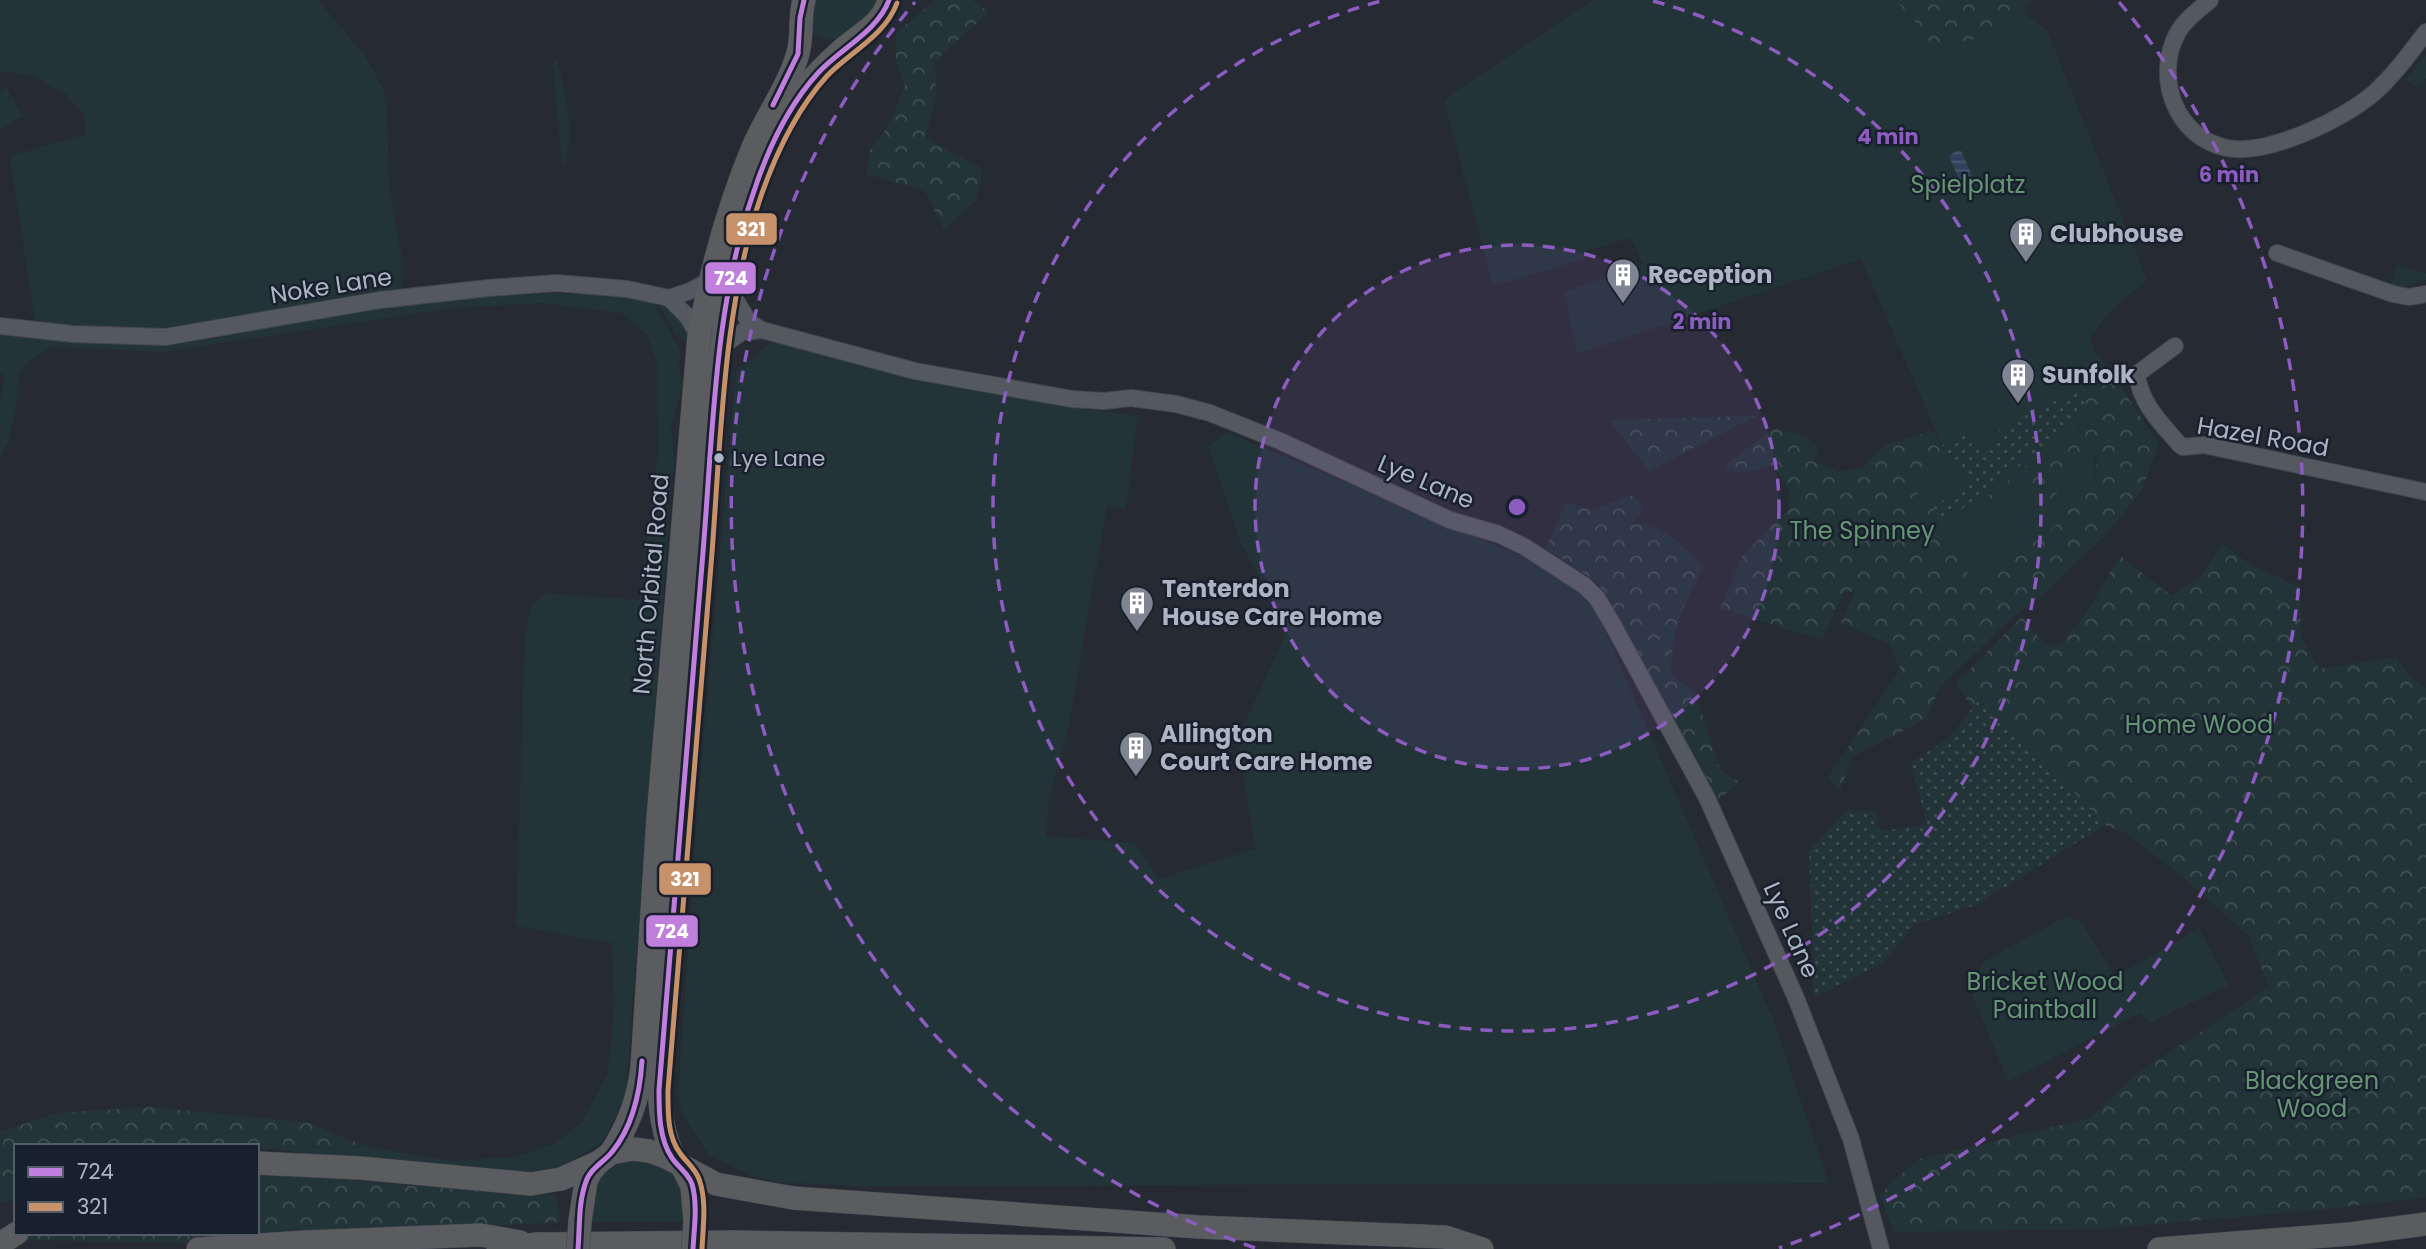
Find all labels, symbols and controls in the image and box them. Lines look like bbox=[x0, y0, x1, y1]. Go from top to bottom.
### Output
text: 4 min bbox=[1857, 122, 1919, 151]
text: 6 min bbox=[2199, 160, 2259, 189]
park label: Spielplatz bbox=[1910, 168, 2026, 201]
line badge: 321 bbox=[725, 212, 778, 246]
building icon: Clubhouse bbox=[2007, 215, 2045, 264]
text: 321 bbox=[736, 216, 766, 243]
place label: Clubhouse bbox=[2050, 217, 2184, 250]
building icon: Reception bbox=[1604, 256, 1642, 305]
place label: Reception bbox=[1648, 258, 1772, 291]
street label: Noke Lane bbox=[268, 260, 394, 311]
line badge: 724 bbox=[704, 261, 757, 295]
text: 724 bbox=[714, 265, 748, 292]
text: 2 min bbox=[1672, 307, 1732, 336]
building icon: Sunfolk bbox=[1999, 356, 2037, 405]
place label: Sunfolk bbox=[2042, 358, 2135, 391]
street label: Hazel Road bbox=[2195, 409, 2332, 464]
place label: Lye Lane bbox=[732, 443, 826, 474]
street label: Lye Lane bbox=[1373, 446, 1480, 517]
marker: Lye Lane bbox=[712, 451, 726, 465]
street label: North Orbital Road bbox=[624, 472, 677, 696]
centre of rings bbox=[1505, 495, 1529, 519]
park label: The Spinney bbox=[1790, 514, 1935, 547]
place label: Tenterdon House Care Home bbox=[1162, 572, 1382, 633]
building icon: Tenterdon House Care Home bbox=[1118, 584, 1156, 633]
park label: Home Wood bbox=[2125, 708, 2273, 741]
place label: Allington Court Care Home bbox=[1160, 717, 1373, 778]
building icon: Allington Court Care Home bbox=[1117, 729, 1155, 778]
line badge: 321 bbox=[658, 862, 712, 896]
text: 321 bbox=[670, 866, 700, 893]
street label: Lye Lane bbox=[1756, 876, 1827, 983]
line badge: 724 bbox=[645, 914, 699, 948]
text: 724 bbox=[655, 918, 689, 945]
park label: Bricket Wood Paintball bbox=[1967, 965, 2123, 1026]
park label: Blackgreen Wood bbox=[2245, 1064, 2379, 1125]
legend bbox=[14, 1144, 259, 1235]
text: 724 bbox=[77, 1157, 114, 1186]
text: 321 bbox=[77, 1192, 108, 1221]

